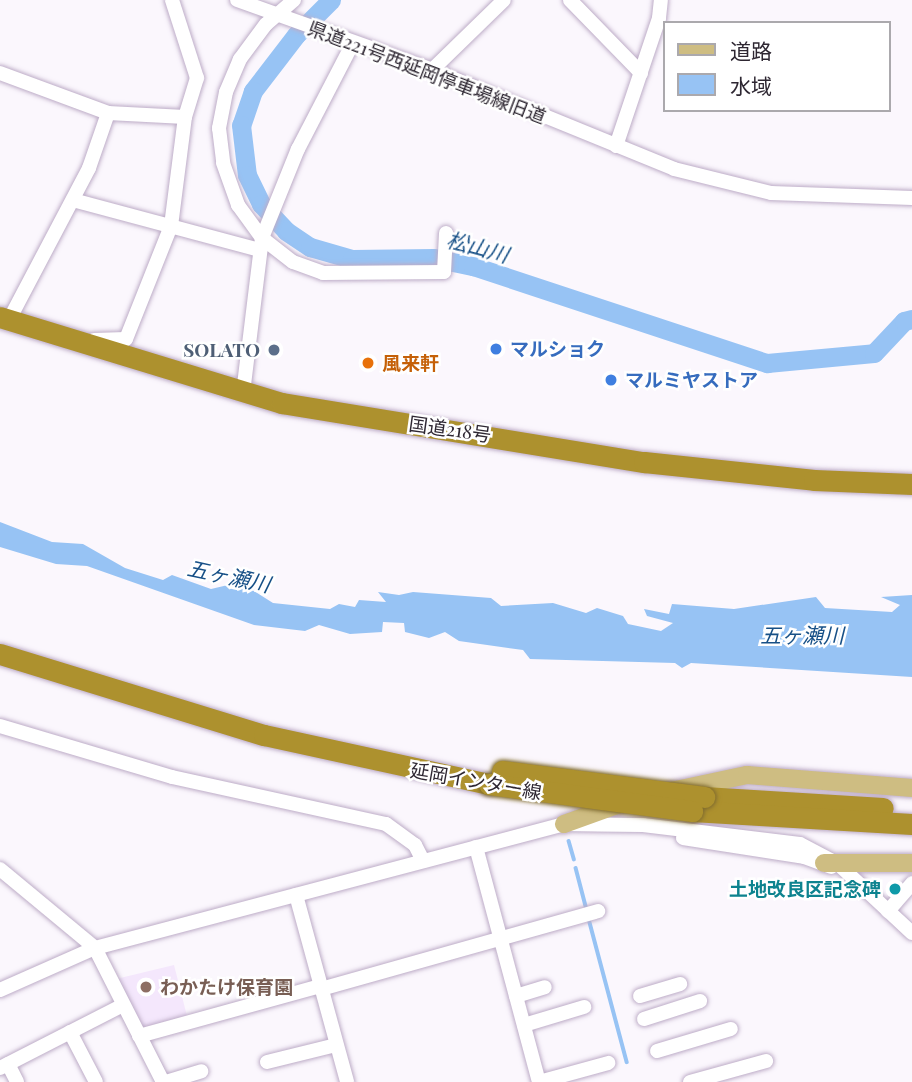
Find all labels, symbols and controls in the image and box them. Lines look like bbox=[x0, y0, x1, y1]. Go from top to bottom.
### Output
street label: 県道221号西延岡停車場線旧道 bbox=[305, 16, 549, 128]
legend bbox=[664, 21, 891, 112]
text: 道路 bbox=[730, 36, 772, 64]
text: 水域 bbox=[730, 71, 772, 99]
water label: 松山川 bbox=[444, 226, 512, 266]
place label: マルショク bbox=[510, 338, 605, 360]
place label: SOLATO bbox=[183, 339, 260, 361]
marker: マルショク bbox=[488, 341, 504, 357]
marker: SOLATO bbox=[266, 342, 282, 358]
place label: 風来軒 bbox=[382, 352, 439, 374]
marker: 風来軒 bbox=[360, 355, 376, 371]
place label: マルミヤストア bbox=[625, 369, 758, 391]
marker: マルミヤストア bbox=[603, 372, 619, 388]
street label: 国道218号 bbox=[407, 412, 493, 446]
water label: 五ヶ瀬川 bbox=[185, 554, 273, 596]
water label: 五ヶ瀬川 bbox=[760, 621, 844, 647]
street label: 延岡インター線 bbox=[409, 758, 543, 804]
place label: 土地改良区記念碑 bbox=[729, 878, 881, 900]
marker: 土地改良区記念碑 bbox=[887, 881, 903, 897]
place label: わかたけ保育園 bbox=[160, 976, 293, 998]
marker: わかたけ保育園 bbox=[138, 979, 154, 995]

